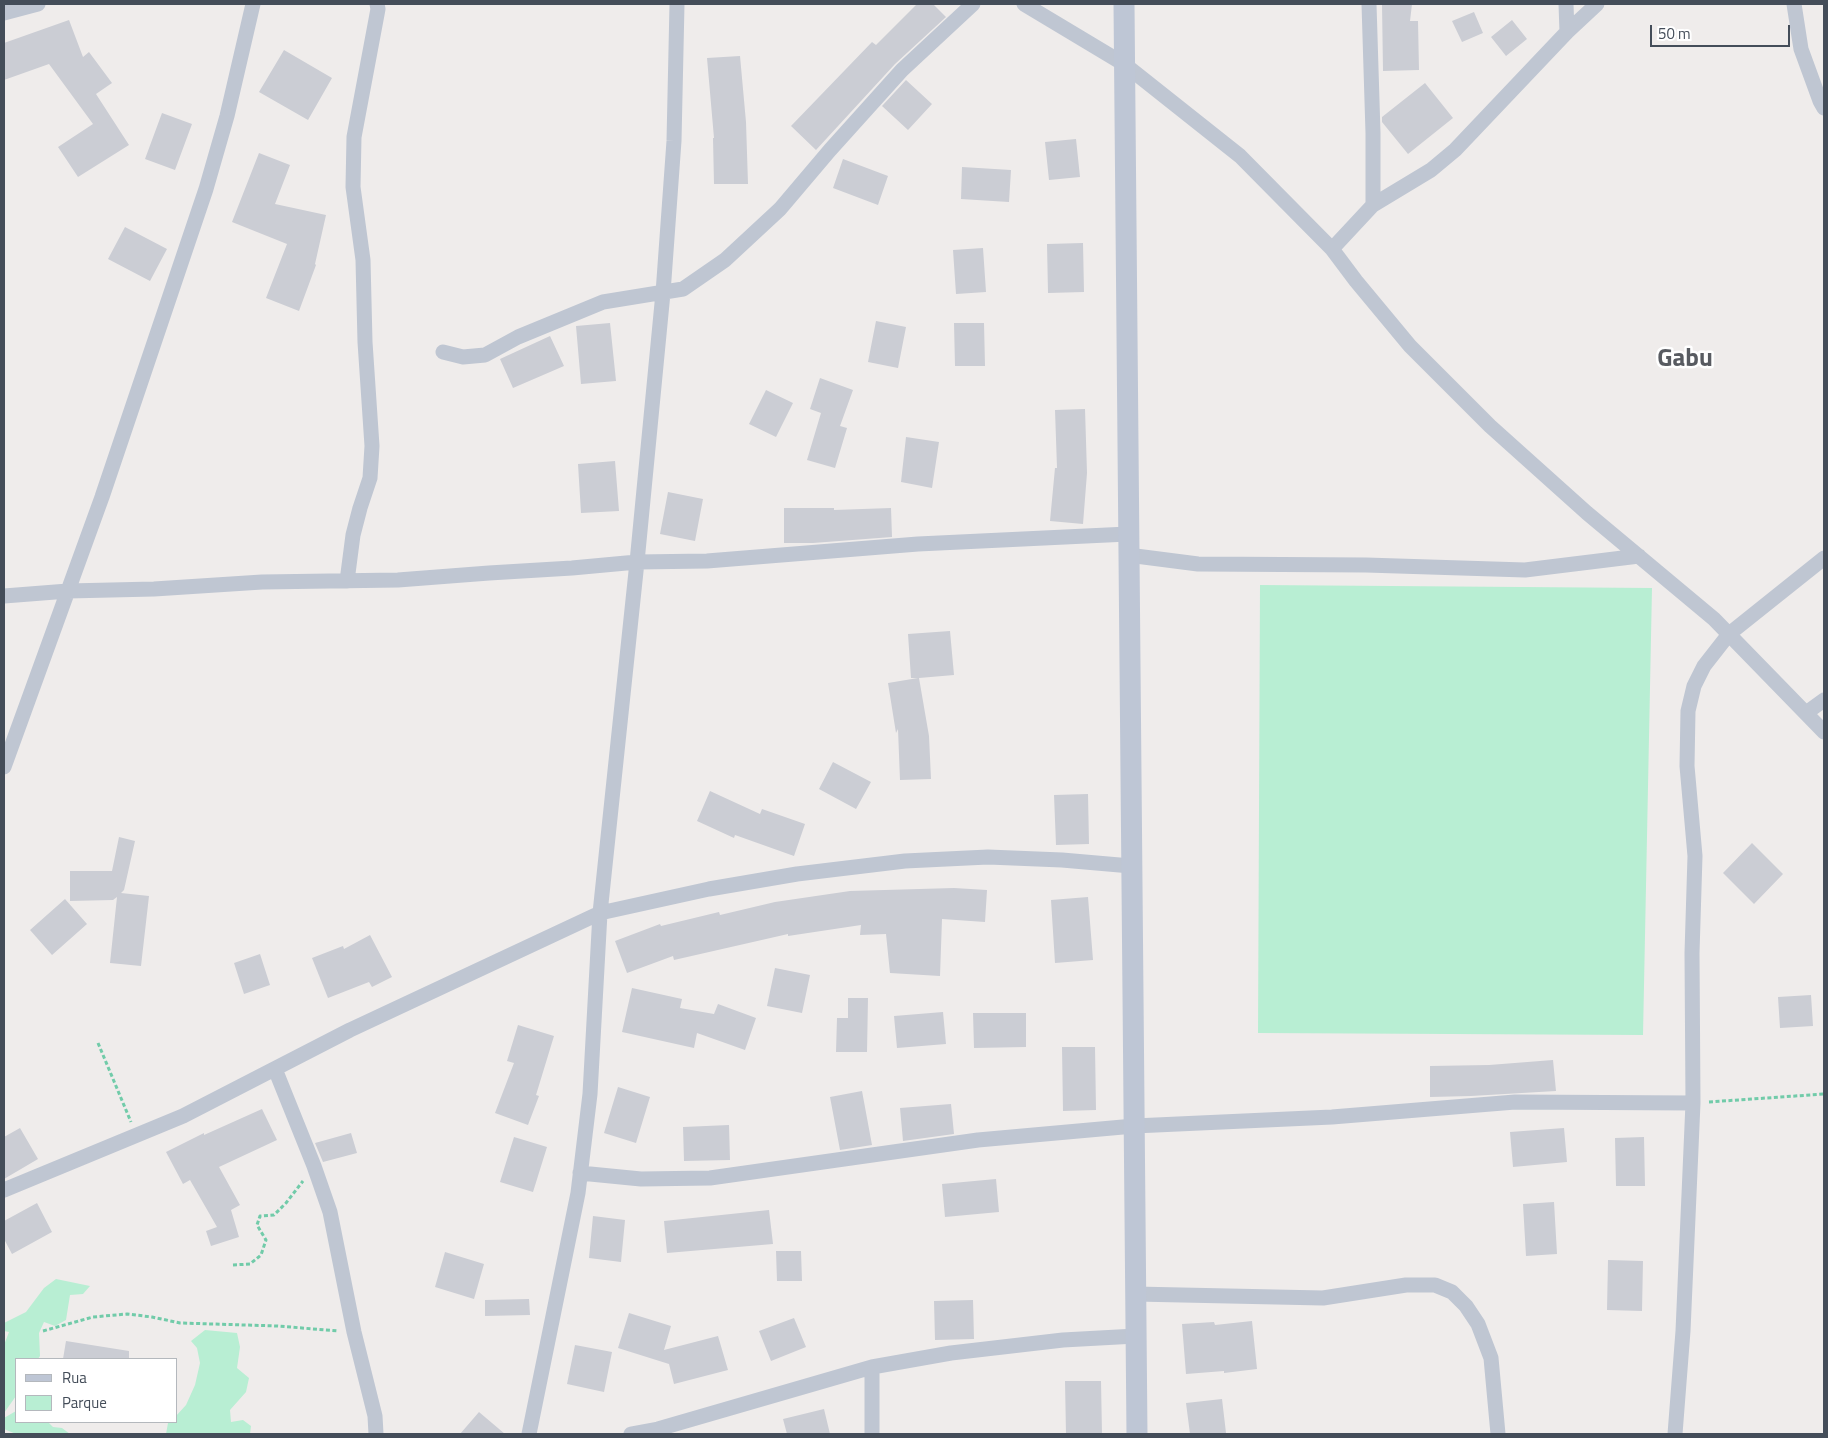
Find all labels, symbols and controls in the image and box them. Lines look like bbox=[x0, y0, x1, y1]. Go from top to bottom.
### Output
scale bar bbox=[1653, 15, 1793, 47]
text: 50 m bbox=[1658, 22, 1691, 45]
district label: Gabu bbox=[1657, 345, 1713, 375]
legend bbox=[15, 1358, 178, 1423]
text: Rua bbox=[62, 1366, 87, 1389]
text: Parque bbox=[62, 1391, 107, 1414]

